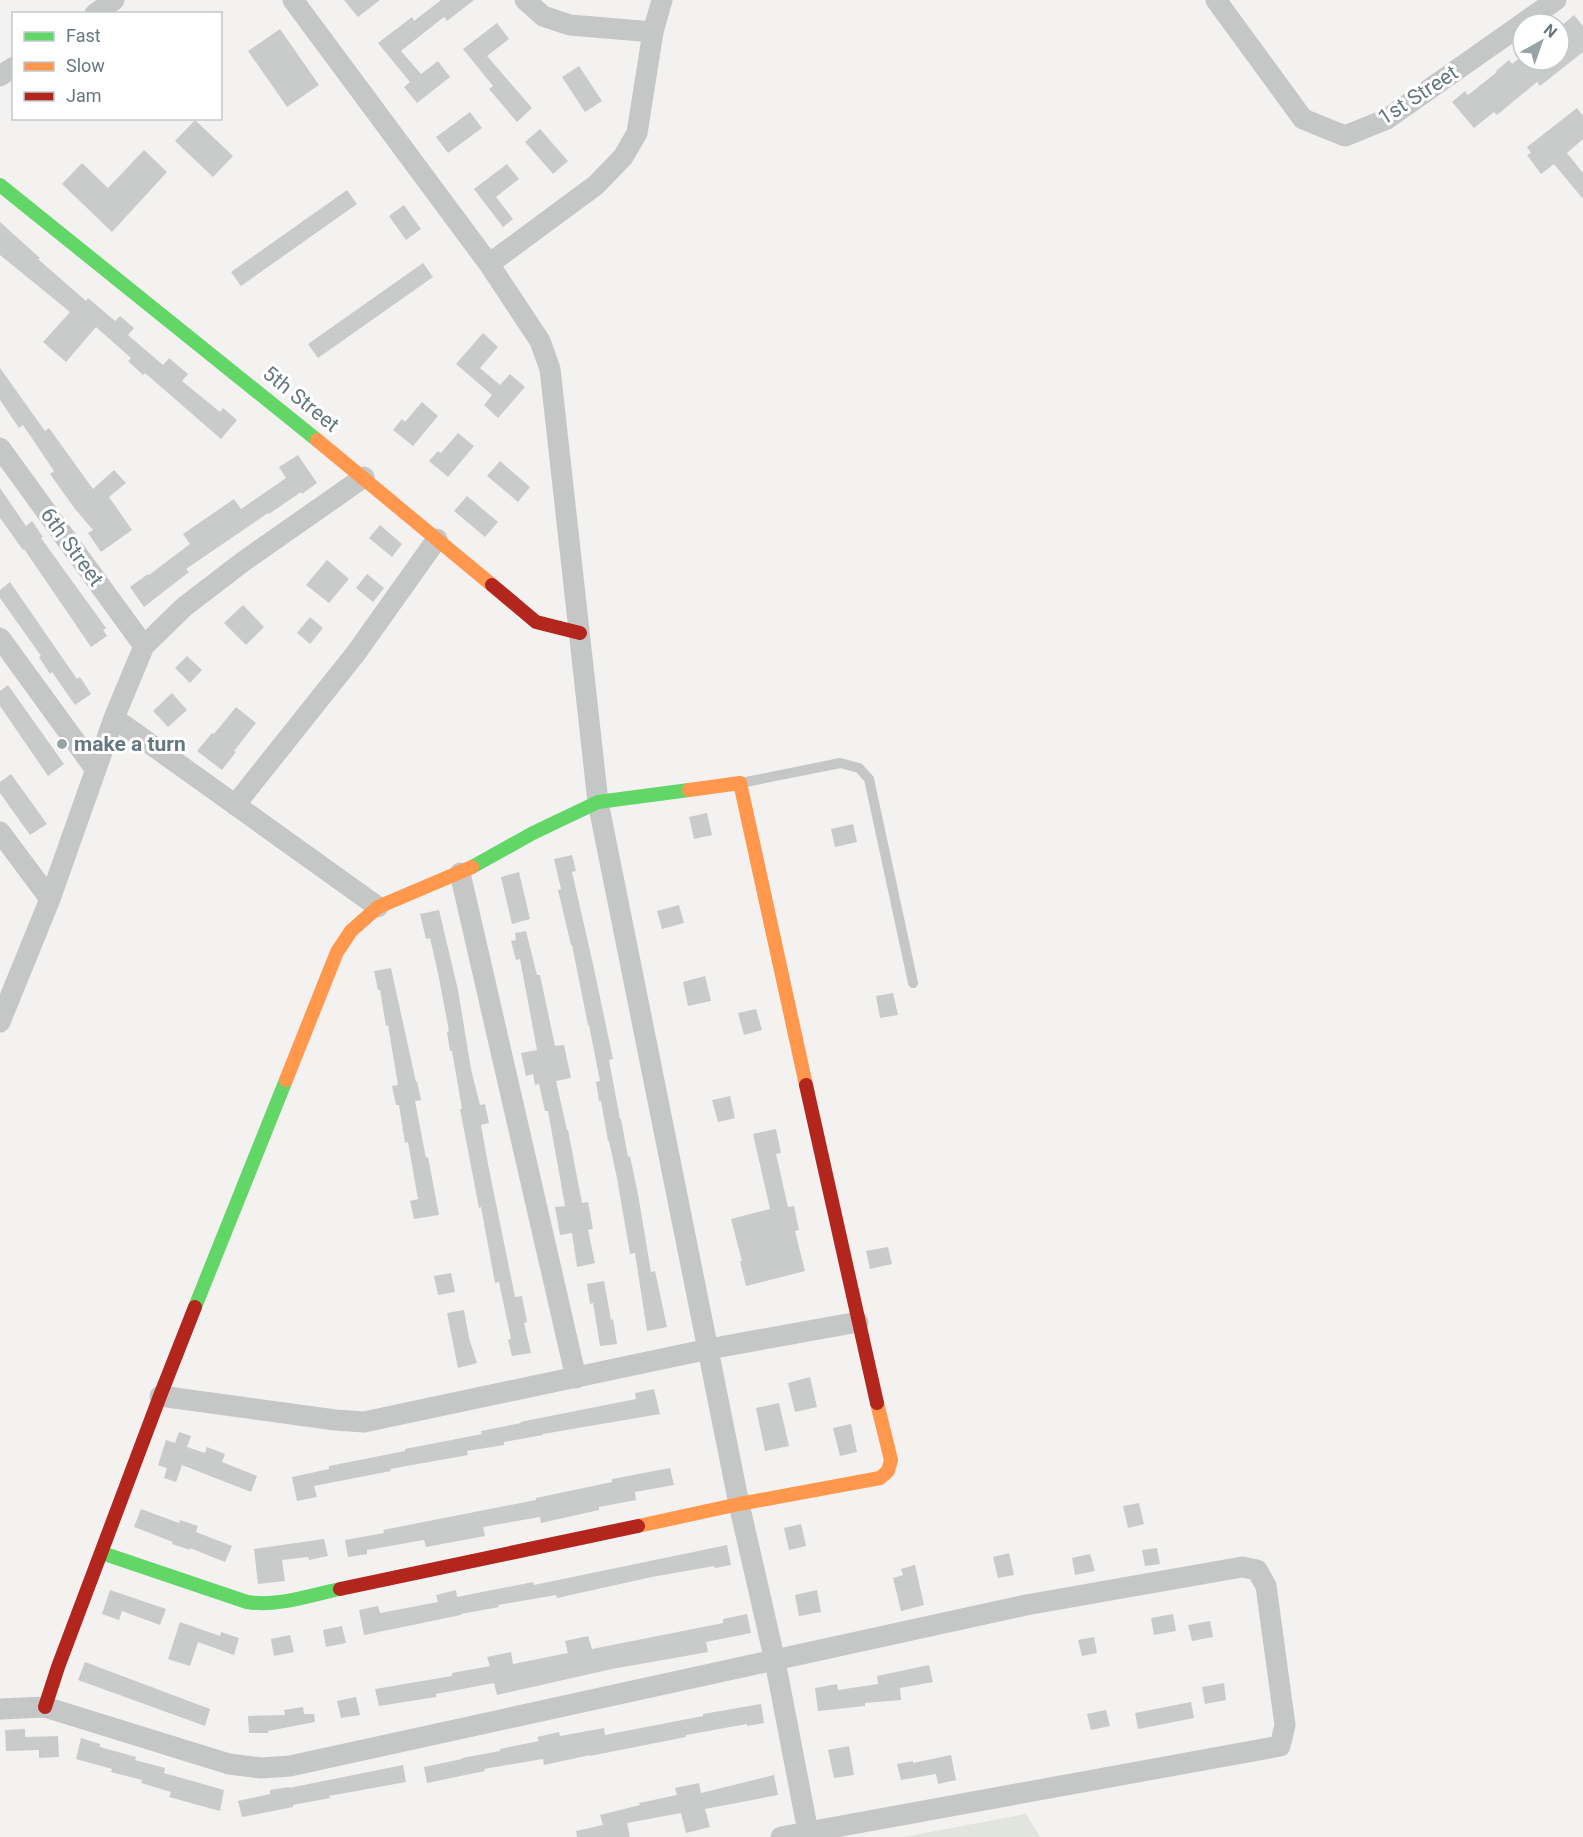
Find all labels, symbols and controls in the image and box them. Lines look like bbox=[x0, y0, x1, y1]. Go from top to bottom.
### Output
legend bbox=[12, 12, 222, 120]
north arrow bbox=[1511, 12, 1571, 72]
text: N bbox=[1540, 20, 1561, 42]
text: Fast bbox=[66, 25, 101, 46]
text: Slow bbox=[66, 55, 105, 76]
street label: 1st Street bbox=[1374, 60, 1462, 130]
text: Jam bbox=[66, 85, 102, 106]
street label: 5th Street bbox=[258, 361, 344, 437]
street label: 6th Street bbox=[36, 503, 108, 591]
place label: make a turn bbox=[74, 732, 186, 756]
marker: make a turn bbox=[55, 737, 69, 751]

